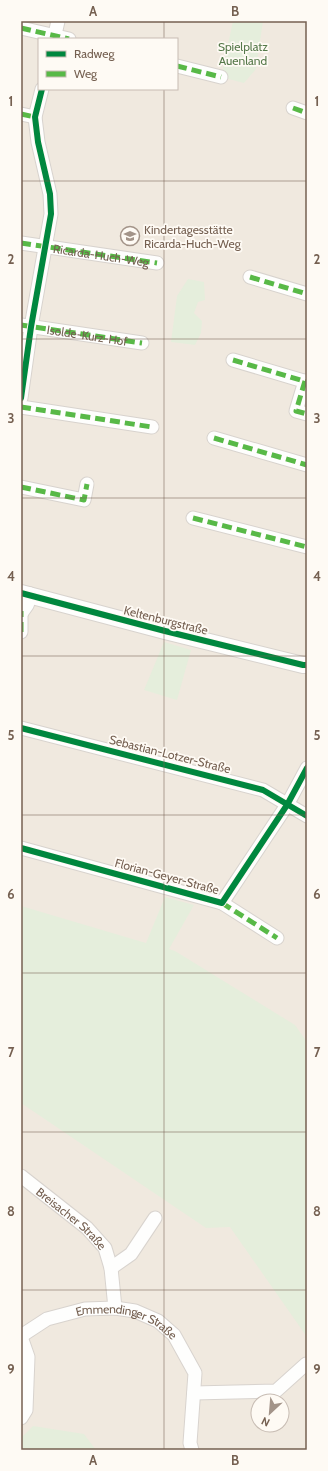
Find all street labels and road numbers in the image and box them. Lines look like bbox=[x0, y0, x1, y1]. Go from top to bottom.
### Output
street label: Ricarda-Huch-Weg bbox=[52, 240, 151, 269]
street label: Isolde-Kurz-Hof bbox=[46, 321, 129, 348]
street label: Keltenburgstraße bbox=[122, 602, 210, 638]
street label: Sebastian-Lotzer-Straße bbox=[108, 732, 232, 776]
street label: Florian-Geyer-Straße bbox=[113, 855, 221, 897]
street label: Breisacher Straße bbox=[34, 1184, 110, 1252]
street label: Emmendinger Straße bbox=[74, 1300, 181, 1342]

